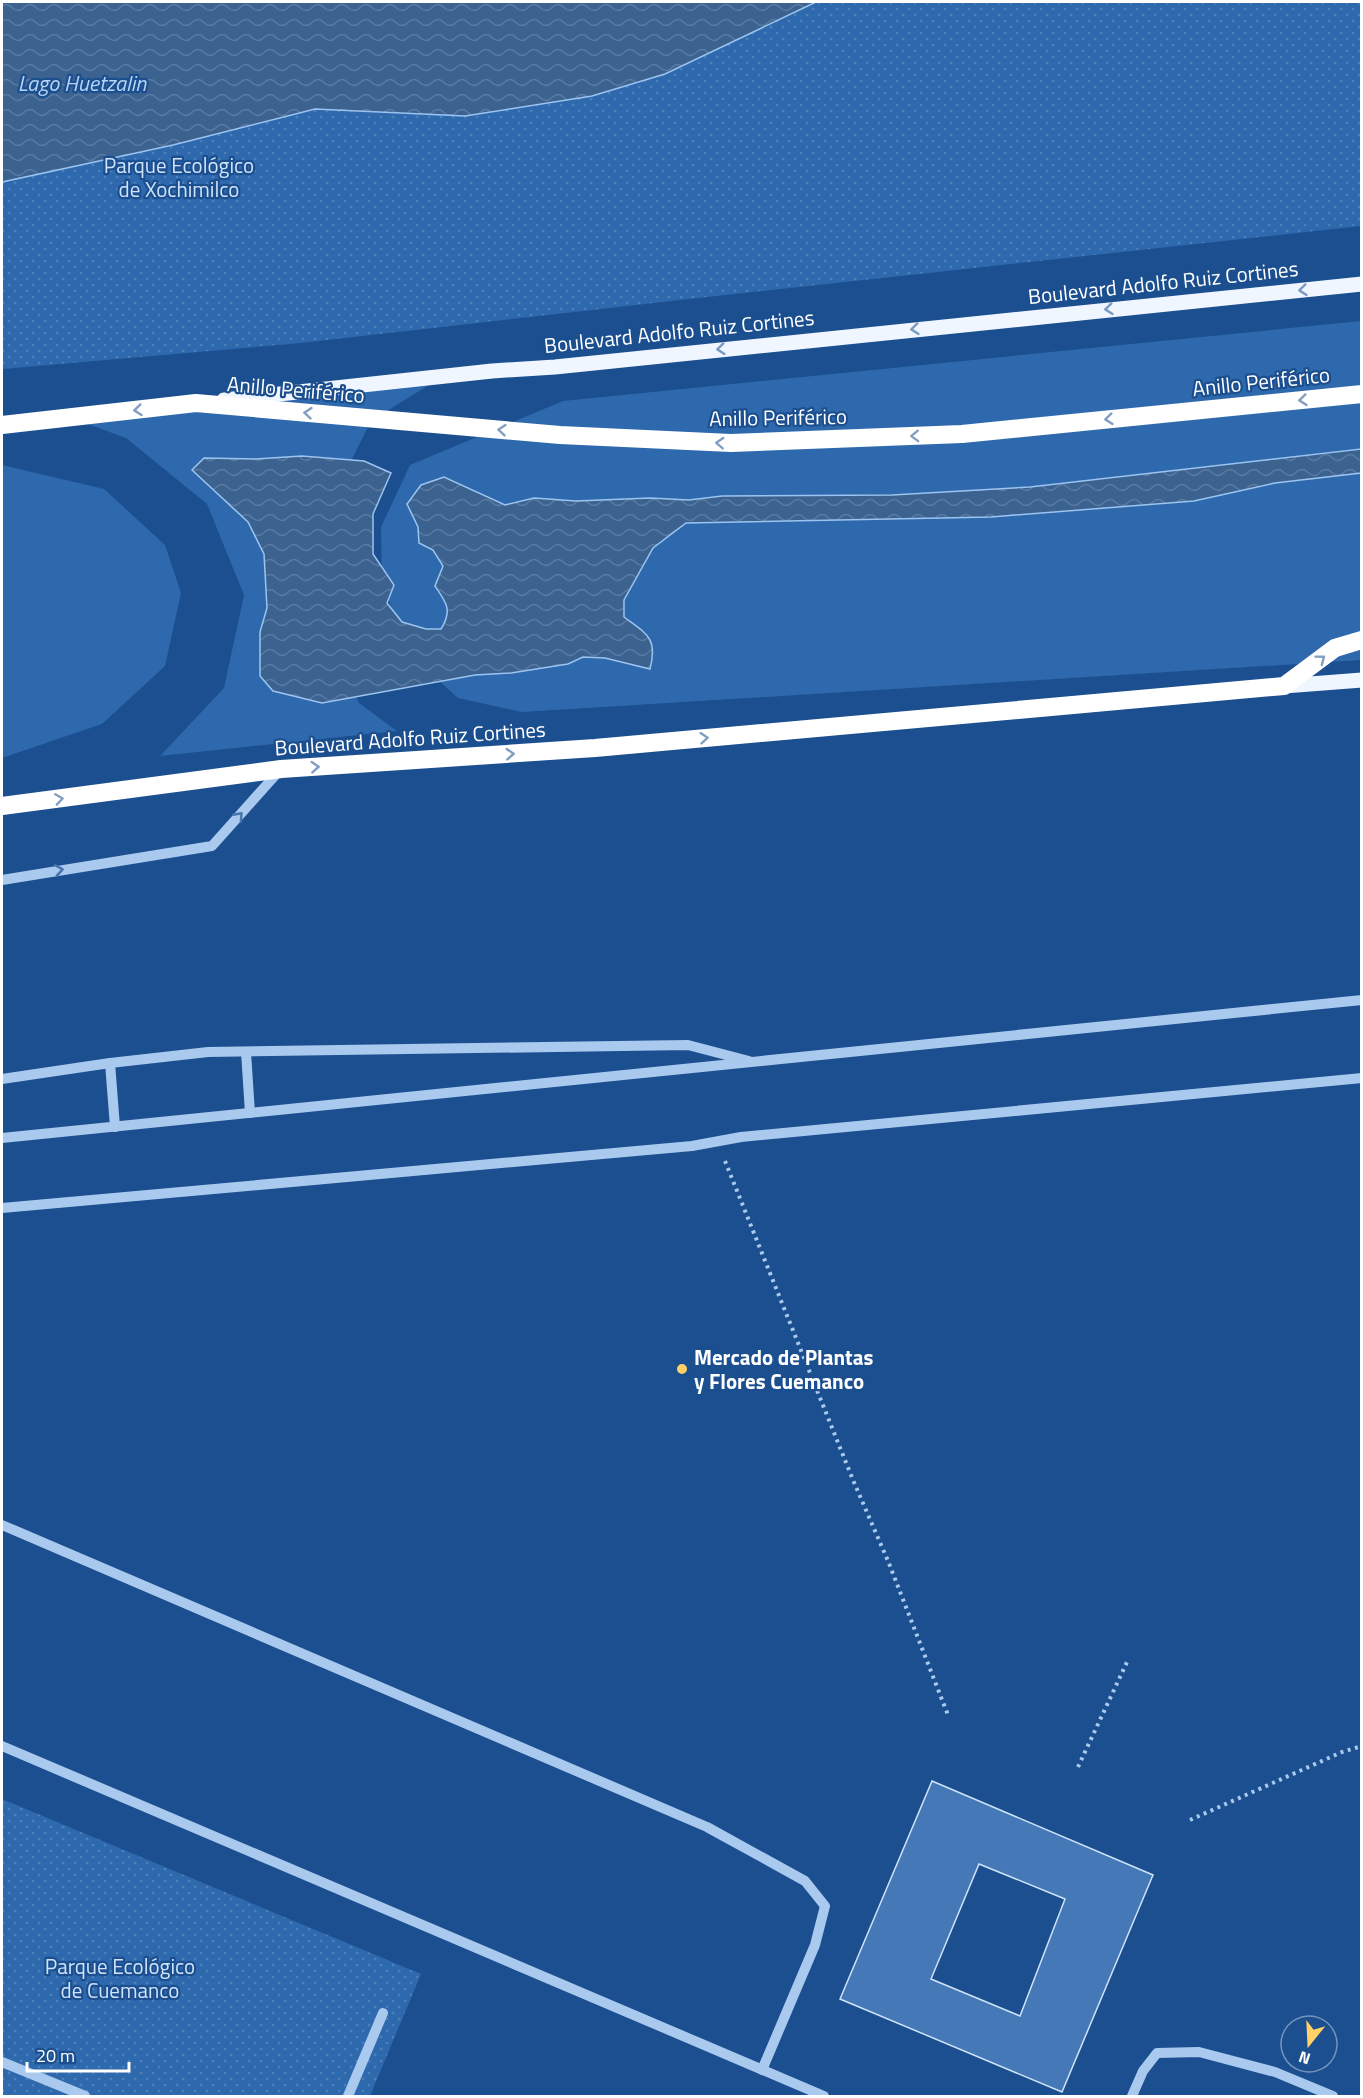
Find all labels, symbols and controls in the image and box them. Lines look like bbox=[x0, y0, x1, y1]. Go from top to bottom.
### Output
water label: Lago Huetzalin bbox=[18, 66, 147, 100]
park label: Parque Ecológico de Xochimilco bbox=[104, 149, 254, 205]
street label: Boulevard Adolfo Ruiz Cortines bbox=[1026, 252, 1300, 312]
one-way arrow bbox=[1299, 283, 1308, 296]
street label: Boulevard Adolfo Ruiz Cortines bbox=[542, 301, 816, 361]
one-way arrow bbox=[1105, 303, 1114, 315]
one-way arrow bbox=[911, 323, 920, 335]
one-way arrow bbox=[717, 343, 726, 355]
street label: Anillo Periférico bbox=[1191, 358, 1331, 404]
street label: Anillo Periférico bbox=[226, 367, 366, 411]
one-way arrow bbox=[1299, 393, 1308, 405]
street label: Anillo Periférico bbox=[709, 400, 847, 434]
one-way arrow bbox=[133, 403, 142, 416]
one-way arrow bbox=[303, 406, 312, 419]
one-way arrow bbox=[1105, 412, 1114, 425]
one-way arrow bbox=[497, 424, 506, 437]
one-way arrow bbox=[911, 430, 920, 442]
one-way arrow bbox=[716, 436, 725, 449]
one-way arrow bbox=[1314, 655, 1325, 666]
street label: Boulevard Adolfo Ruiz Cortines bbox=[273, 713, 547, 763]
one-way arrow bbox=[700, 732, 709, 745]
one-way arrow bbox=[506, 747, 515, 760]
one-way arrow bbox=[311, 761, 320, 774]
one-way arrow bbox=[55, 793, 64, 805]
one-way arrow bbox=[232, 812, 243, 823]
one-way arrow bbox=[55, 865, 64, 877]
place label: Mercado de Plantas y Flores Cuemanco bbox=[694, 1341, 873, 1397]
marker: Mercado de Plantas y Flores Cuemanco bbox=[675, 1362, 689, 1376]
park label: Parque Ecológico de Cuemanco bbox=[45, 1950, 195, 2006]
north arrow bbox=[1279, 2014, 1339, 2074]
scale bar bbox=[27, 2035, 129, 2073]
text: 20 m bbox=[36, 2042, 75, 2069]
text: N bbox=[1295, 2045, 1313, 2071]

